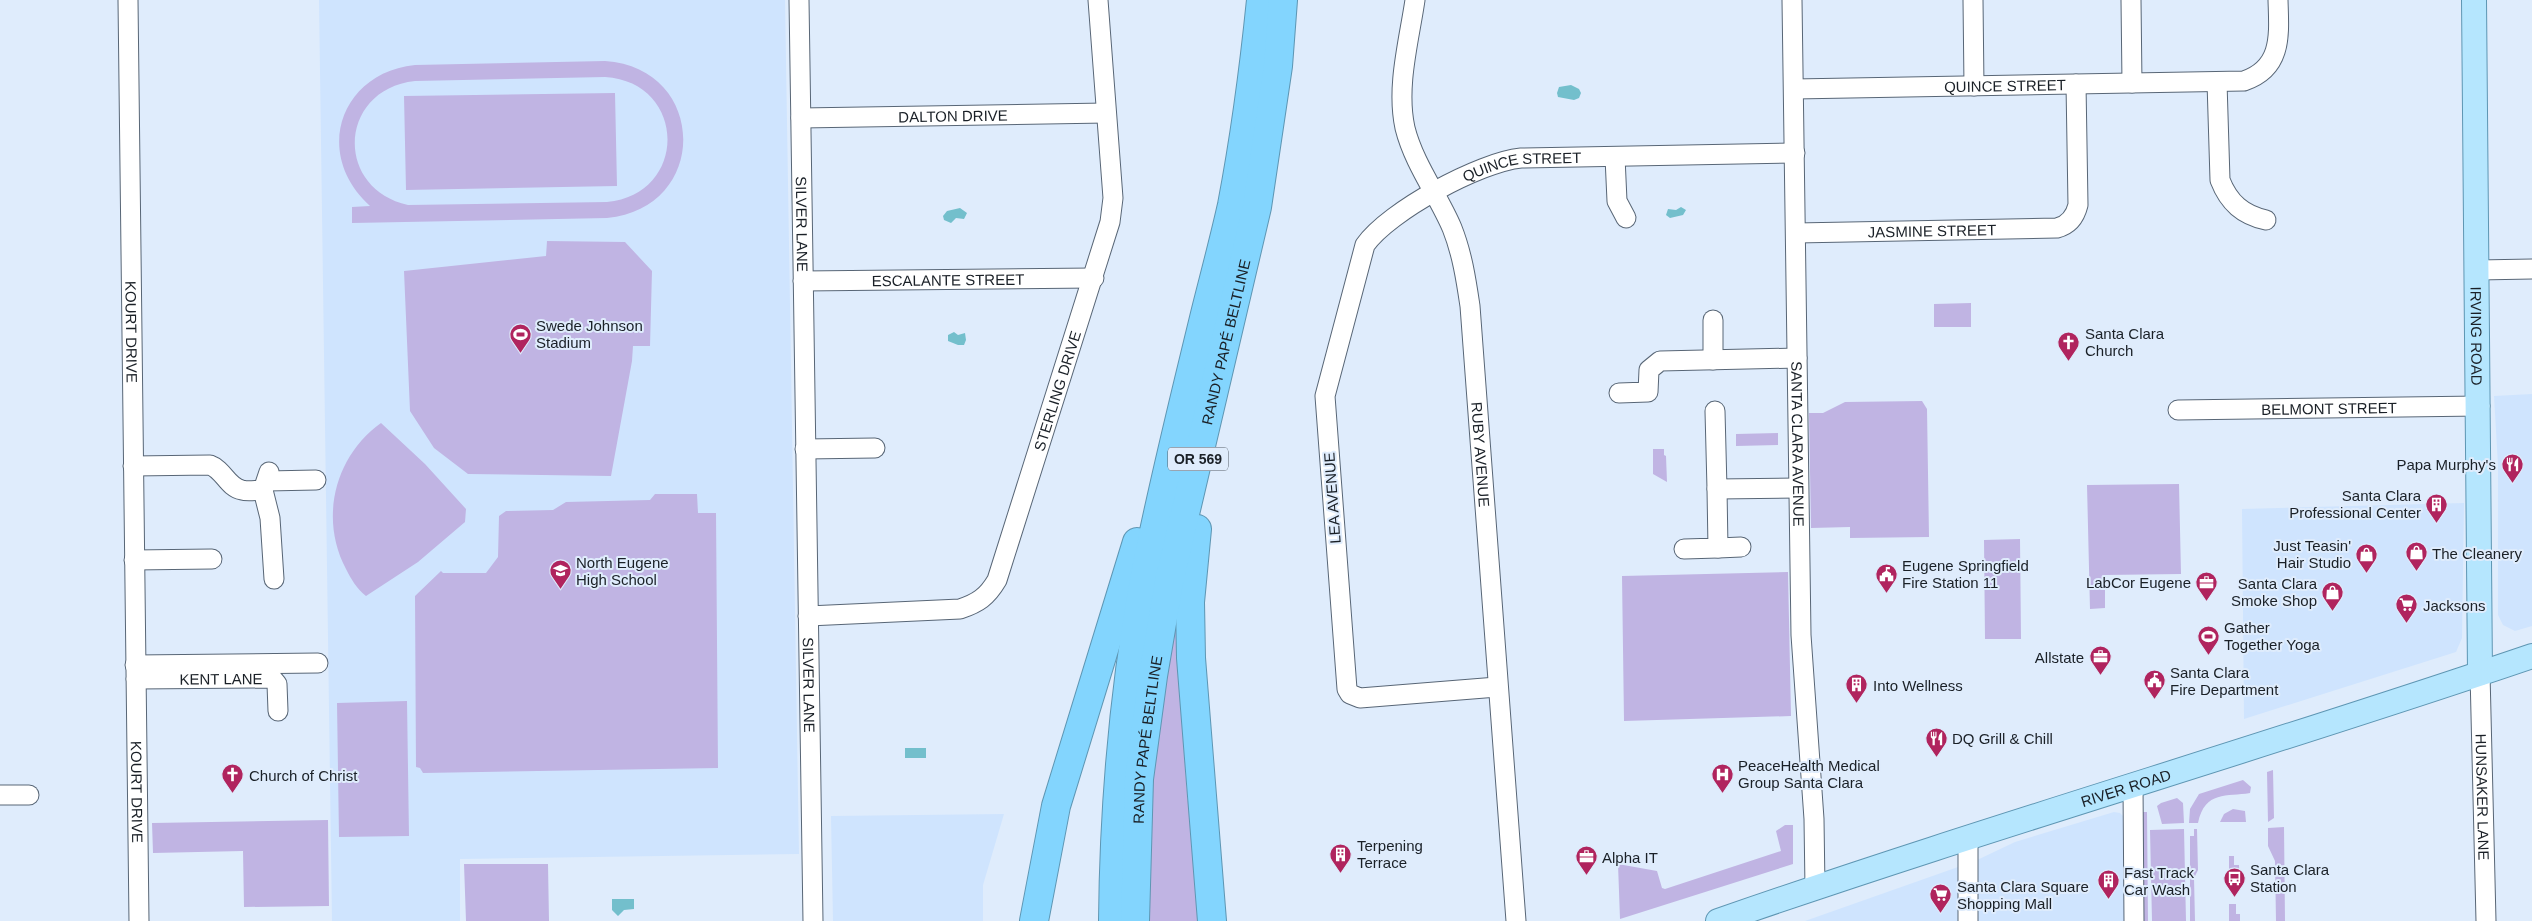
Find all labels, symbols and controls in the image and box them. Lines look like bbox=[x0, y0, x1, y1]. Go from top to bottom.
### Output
street label: QUINCE STREET bbox=[1944, 76, 2066, 95]
street label: DALTON DRIVE bbox=[898, 106, 1008, 125]
street label: QUINCE STREET bbox=[1460, 148, 1581, 185]
street label: SILVER LANE bbox=[793, 176, 812, 272]
street label: JASMINE STREET bbox=[1868, 221, 1996, 240]
street label: RANDY PAPÉ BELTLINE bbox=[1198, 257, 1253, 426]
street label: ESCALANTE STREET bbox=[872, 270, 1024, 289]
street label: KOURT DRIVE bbox=[123, 281, 141, 383]
street label: IRVING ROAD bbox=[2468, 286, 2486, 386]
place label: Swede Johnson Stadium bbox=[536, 317, 643, 351]
sports icon: Swede Johnson Stadium bbox=[508, 322, 532, 353]
place label: Santa Clara Church bbox=[2085, 325, 2165, 359]
street label: STERLING DRIVE bbox=[1030, 328, 1084, 453]
church icon: Santa Clara Church bbox=[2057, 330, 2081, 361]
street label: SANTA CLARA AVENUE bbox=[1789, 361, 1808, 527]
street label: BELMONT STREET bbox=[2261, 399, 2397, 417]
street label: RUBY AVENUE bbox=[1469, 401, 1494, 508]
road number: OR 569 bbox=[1168, 448, 1228, 470]
street label: LEA AVENUE bbox=[1320, 452, 1344, 544]
restaurant icon: Papa Murphy's bbox=[2500, 452, 2524, 483]
place label: Papa Murphy's bbox=[2396, 456, 2496, 473]
place label: Santa Clara Professional Center bbox=[2289, 487, 2422, 521]
building icon: Santa Clara Professional Center bbox=[2425, 492, 2449, 523]
place label: Just Teasin' Hair Studio bbox=[2273, 537, 2351, 571]
shop icon: The Cleanery bbox=[2404, 541, 2428, 572]
shop icon: Just Teasin' Hair Studio bbox=[2355, 542, 2379, 573]
place label: The Cleanery bbox=[2432, 545, 2523, 562]
place label: North Eugene High School bbox=[576, 554, 669, 588]
place label: Eugene Springfield Fire Station 11 bbox=[1902, 557, 2029, 591]
school or university icon: North Eugene High School bbox=[548, 559, 572, 590]
public building icon: Eugene Springfield Fire Station 11 bbox=[1874, 562, 1898, 593]
office icon: LabCor Eugene bbox=[2195, 570, 2219, 601]
place label: LabCor Eugene bbox=[2086, 574, 2191, 591]
place label: Santa Clara Smoke Shop bbox=[2231, 575, 2318, 609]
shop icon: Santa Clara Smoke Shop bbox=[2321, 580, 2345, 611]
supermarket icon: Jacksons bbox=[2395, 593, 2419, 624]
place label: Jacksons bbox=[2423, 597, 2486, 614]
place label: Gather Together Yoga bbox=[2224, 619, 2321, 653]
sports icon: Gather Together Yoga bbox=[2196, 624, 2220, 655]
street label: SILVER LANE bbox=[800, 637, 819, 733]
office icon: Allstate bbox=[2088, 645, 2112, 676]
place label: Allstate bbox=[2035, 649, 2084, 666]
street label: RANDY PAPÉ BELTLINE bbox=[1129, 654, 1165, 824]
place label: Santa Clara Fire Department bbox=[2170, 664, 2279, 698]
public building icon: Santa Clara Fire Department bbox=[2142, 669, 2166, 700]
street label: KENT LANE bbox=[179, 670, 263, 687]
building icon: Into Wellness bbox=[1845, 673, 1869, 704]
place label: Into Wellness bbox=[1873, 677, 1963, 694]
restaurant icon: DQ Grill & Chill bbox=[1924, 726, 1948, 757]
place label: DQ Grill & Chill bbox=[1952, 730, 2053, 747]
street label: HUNSAKER LANE bbox=[2473, 733, 2493, 861]
street label: KOURT DRIVE bbox=[128, 741, 147, 843]
place label: PeaceHealth Medical Group Santa Clara bbox=[1738, 757, 1880, 791]
hospital icon: PeaceHealth Medical Group Santa Clara bbox=[1710, 762, 1734, 793]
church icon: Church of Christ bbox=[221, 763, 245, 794]
street label: RIVER ROAD bbox=[2079, 765, 2173, 810]
place label: Church of Christ bbox=[249, 767, 358, 784]
place label: Terpening Terrace bbox=[1357, 837, 1423, 871]
building icon: Terpening Terrace bbox=[1329, 842, 1353, 873]
office icon: Alpha IT bbox=[1574, 845, 1598, 876]
place label: Alpha IT bbox=[1602, 849, 1658, 866]
place label: Santa Clara Station bbox=[2250, 861, 2330, 895]
place label: Fast Track Car Wash bbox=[2124, 864, 2195, 898]
bus stop icon: Santa Clara Station bbox=[2222, 866, 2246, 897]
building icon: Fast Track Car Wash bbox=[2096, 869, 2120, 900]
place label: Santa Clara Square Shopping Mall bbox=[1957, 878, 2089, 912]
supermarket icon: Santa Clara Square Shopping Mall bbox=[1929, 883, 1953, 914]

